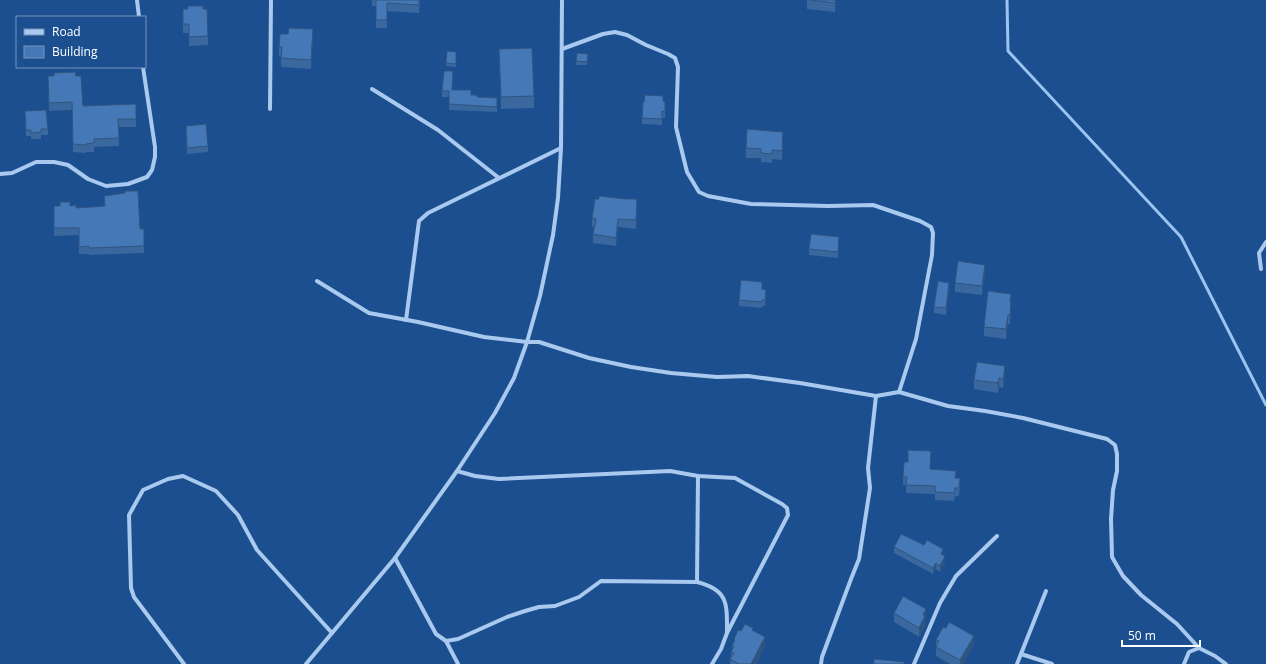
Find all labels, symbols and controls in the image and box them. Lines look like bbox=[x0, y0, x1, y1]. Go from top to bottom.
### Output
legend bbox=[16, 16, 146, 68]
text: Road bbox=[52, 23, 81, 40]
text: Building bbox=[52, 43, 98, 60]
scale bar bbox=[1122, 622, 1200, 648]
text: 50 m bbox=[1128, 627, 1156, 644]

